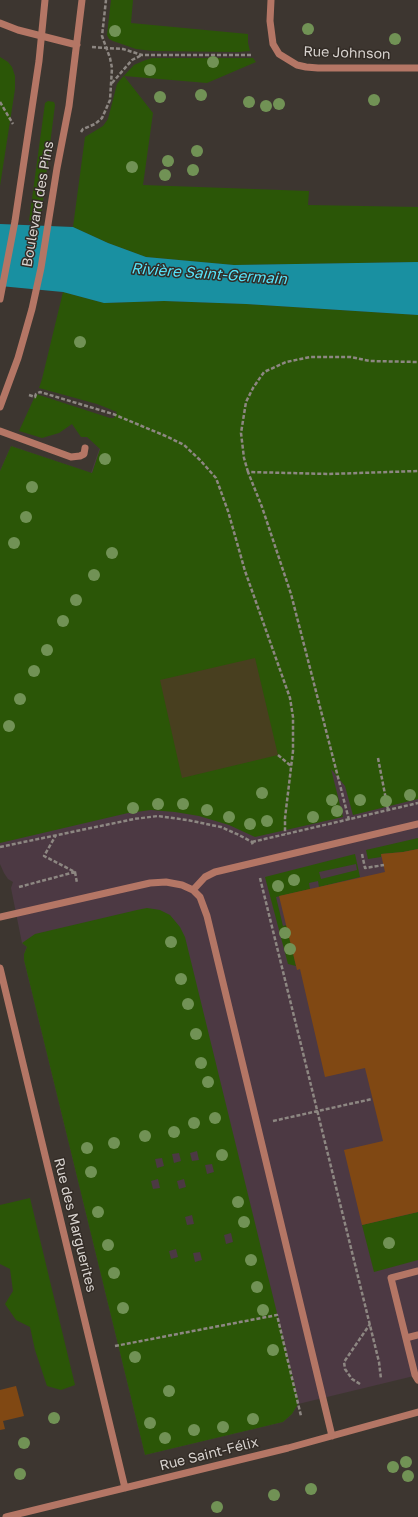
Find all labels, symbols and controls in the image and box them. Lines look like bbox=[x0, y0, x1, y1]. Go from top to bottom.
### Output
street label: Rue Johnson bbox=[303, 43, 391, 63]
street label: Boulevard des Pins bbox=[19, 140, 57, 268]
water label: Rivière Saint-Germain bbox=[130, 260, 288, 288]
street label: Rue des Marguerites bbox=[50, 1156, 100, 1294]
street label: Rue Saint-Félix bbox=[158, 1434, 260, 1474]

